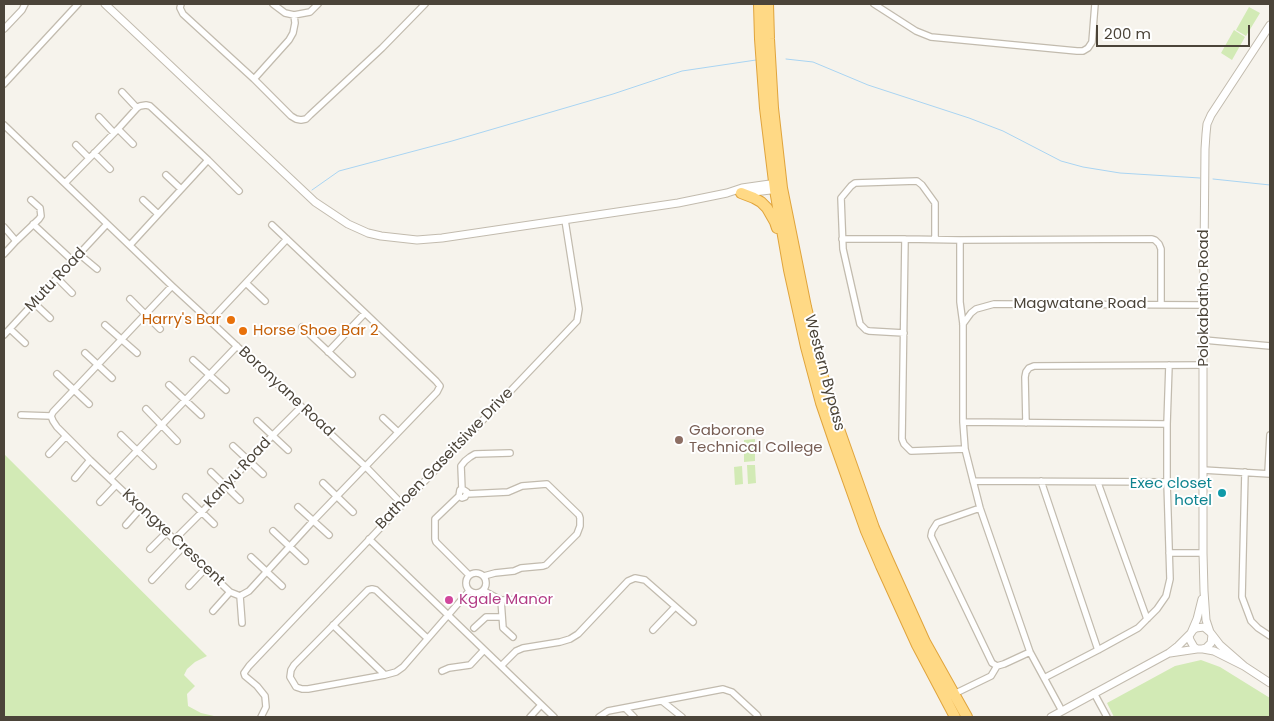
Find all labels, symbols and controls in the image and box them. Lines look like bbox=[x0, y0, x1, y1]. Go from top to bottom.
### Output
scale bar bbox=[1099, 15, 1253, 47]
text: 200 m bbox=[1104, 23, 1151, 44]
street label: Polokabatho Road bbox=[1195, 229, 1213, 367]
street label: Mutu Road bbox=[22, 244, 90, 316]
street label: Magwatane Road bbox=[1013, 295, 1147, 313]
place label: Harry's Bar bbox=[142, 311, 221, 329]
street label: Western Bypass bbox=[800, 313, 848, 433]
marker: Harry's Bar bbox=[225, 314, 237, 326]
place label: Horse Shoe Bar 2 bbox=[253, 322, 379, 340]
marker: Horse Shoe Bar 2 bbox=[237, 325, 249, 337]
street label: Boronyane Road bbox=[234, 343, 338, 441]
street label: Bathoen Gaseitsiwe Drive bbox=[373, 385, 517, 533]
place label: Gaborone Technical College bbox=[689, 422, 823, 457]
street label: Kanyu Road bbox=[201, 434, 275, 512]
marker: Gaborone Technical College bbox=[673, 434, 685, 446]
place label: Exec closet hotel bbox=[1130, 475, 1212, 510]
street label: Kxongxe Crescent bbox=[118, 486, 228, 590]
marker: Exec closet hotel bbox=[1216, 487, 1228, 499]
place label: Kgale Manor bbox=[459, 591, 553, 609]
marker: Kgale Manor bbox=[443, 594, 455, 606]

